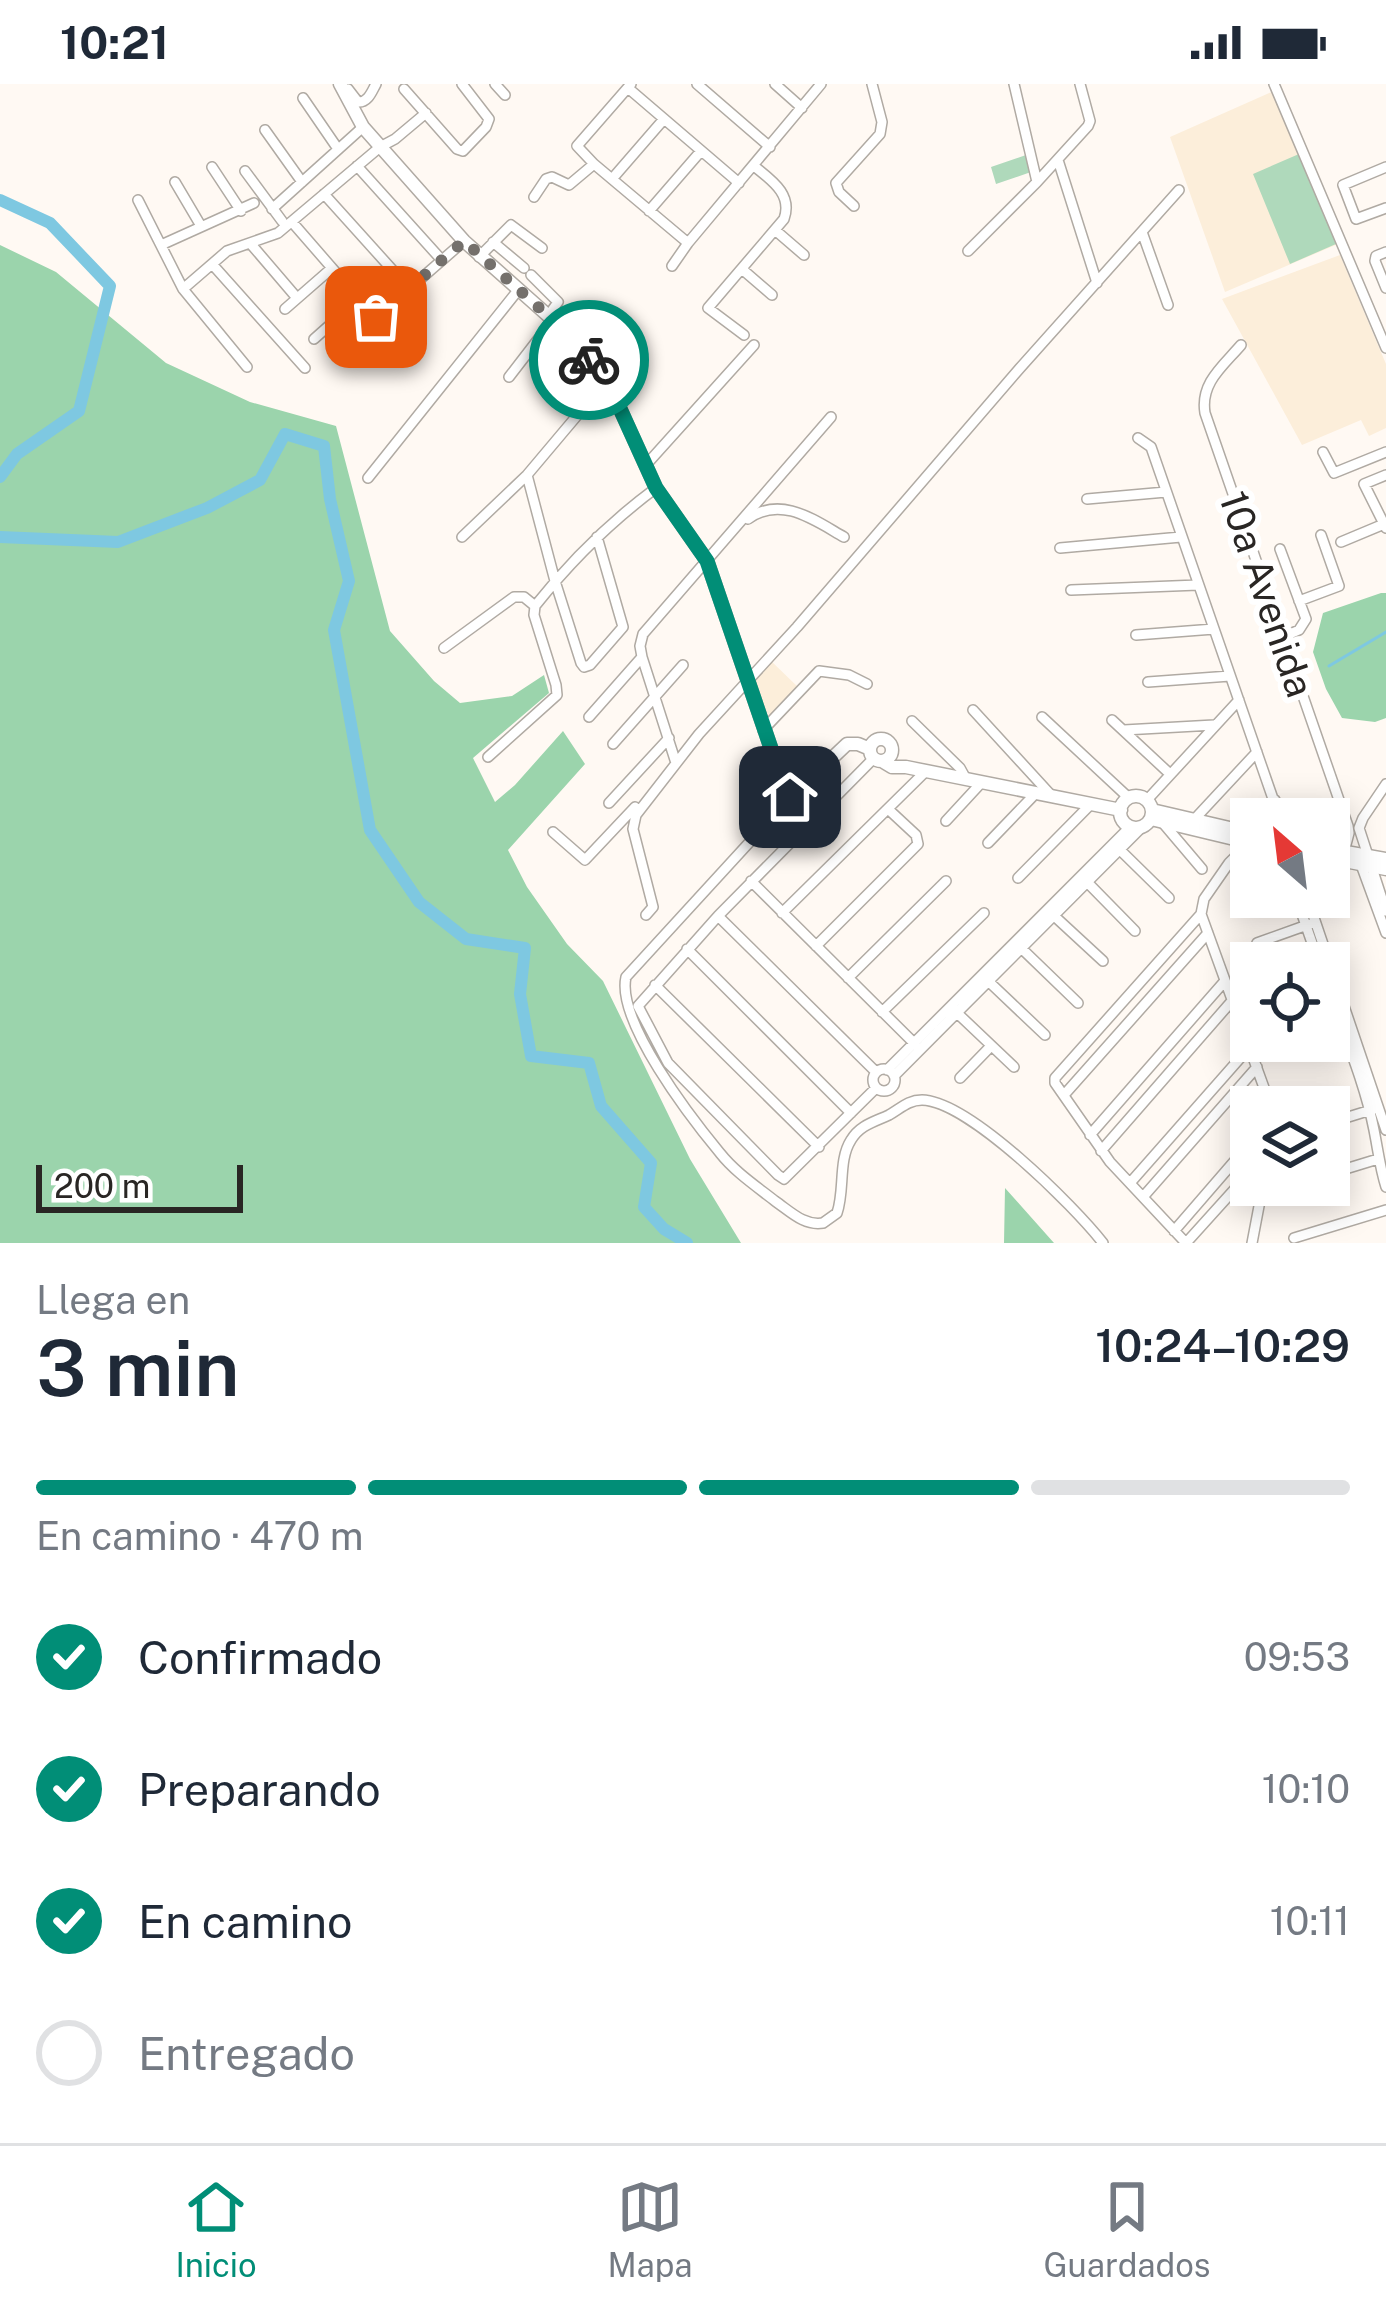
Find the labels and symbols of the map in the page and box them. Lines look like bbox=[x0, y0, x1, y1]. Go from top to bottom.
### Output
pin bbox=[325, 266, 427, 368]
courier bbox=[529, 300, 649, 420]
street label: 10a Avenida bbox=[1210, 485, 1324, 703]
pin bbox=[739, 746, 841, 848]
north arrow bbox=[1230, 798, 1350, 918]
scale bar bbox=[36, 1159, 243, 1212]

